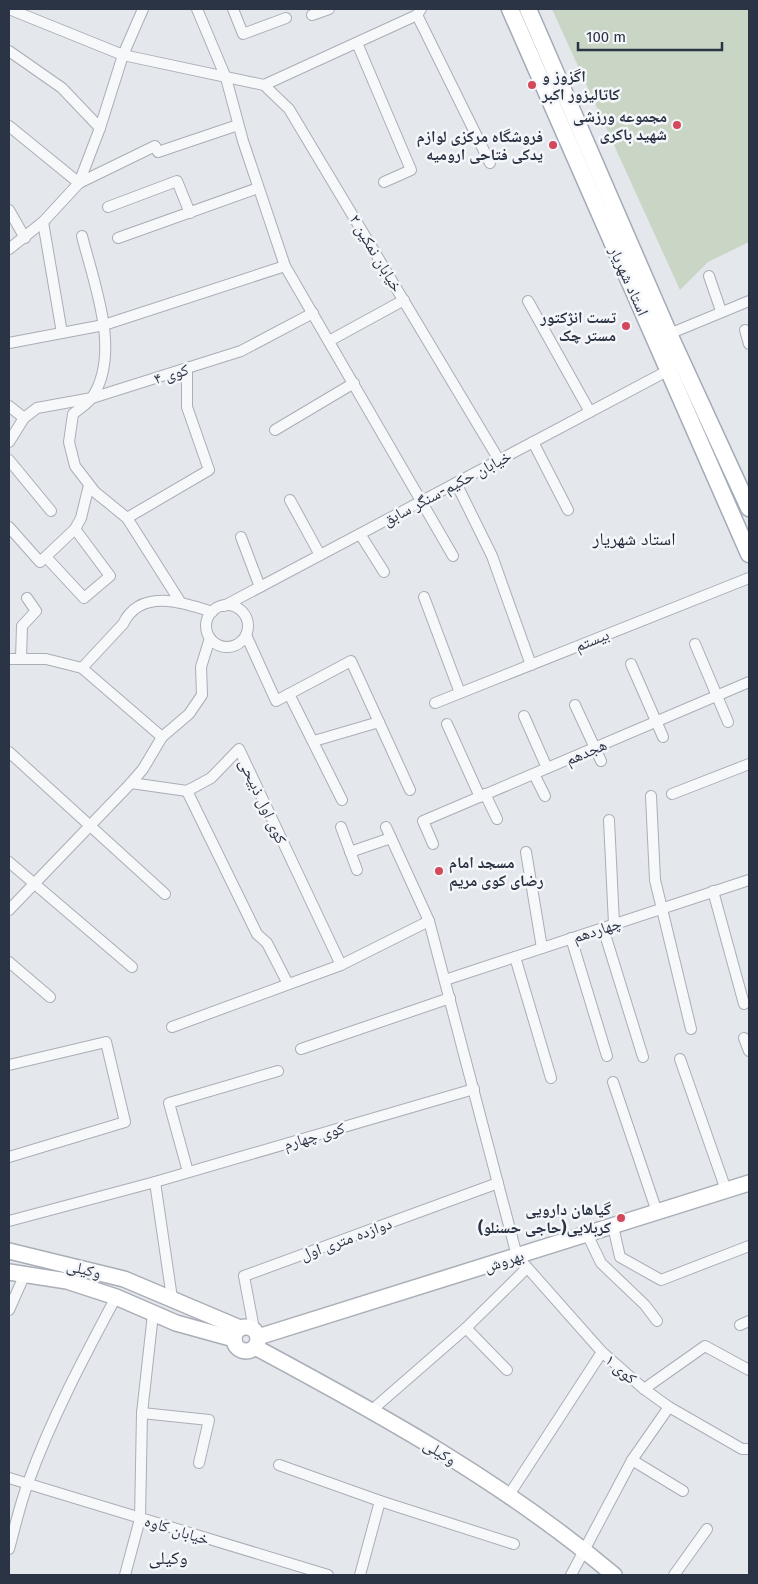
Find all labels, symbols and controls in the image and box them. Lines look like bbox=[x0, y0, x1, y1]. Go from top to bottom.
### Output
scale bar bbox=[578, 20, 722, 52]
text: 100 m bbox=[586, 28, 626, 46]
place label: اگزوز و کاتالیزور اکبر bbox=[541, 67, 620, 104]
marker: اگزوز و کاتالیزور اکبر bbox=[526, 79, 538, 91]
place label: مجموعه ورزشی شهید باکری bbox=[573, 107, 667, 144]
marker: مجموعه ورزشی شهید باکری bbox=[671, 119, 683, 131]
place label: فروشگاه مرکزی لوازم یدکی فتاحی ارومیه bbox=[417, 127, 543, 164]
marker: فروشگاه مرکزی لوازم یدکی فتاحی ارومیه bbox=[547, 139, 559, 151]
street label: خیابان نمکین ۲ bbox=[345, 211, 407, 296]
street label: استاد شهریار bbox=[605, 243, 653, 319]
place label: تست انژکتور مستر چک bbox=[540, 308, 617, 345]
marker: تست انژکتور مستر چک bbox=[620, 320, 632, 332]
street label: کوی ۴ bbox=[151, 360, 191, 389]
street label: خیابان حکیم-سنگر سابق bbox=[380, 446, 515, 531]
district label: استاد شهریار bbox=[591, 528, 676, 550]
street label: بیستم bbox=[572, 625, 612, 656]
street label: هجدهم bbox=[563, 735, 610, 770]
street label: کوی اول ذبیحی bbox=[234, 755, 291, 847]
place label: مسجد امام رضای کوی مریم bbox=[449, 853, 543, 892]
marker: مسجد امام رضای کوی مریم bbox=[433, 865, 445, 877]
street label: چهاردهم bbox=[570, 913, 624, 948]
street label: کوی چهارم bbox=[281, 1118, 347, 1155]
place label: گیاهان دارویی کربلایی(حاجی حسنلو) bbox=[478, 1200, 611, 1237]
marker: گیاهان دارویی کربلایی(حاجی حسنلو) bbox=[615, 1212, 627, 1224]
street label: دوازده متری اول bbox=[298, 1214, 395, 1265]
street label: بهروش bbox=[482, 1246, 527, 1277]
street label: وکیلی bbox=[65, 1256, 103, 1283]
street label: کوی ۱ bbox=[601, 1350, 641, 1389]
street label: وکیلی bbox=[420, 1435, 460, 1470]
street label: خیابان کاوه bbox=[142, 1511, 212, 1550]
district label: وکیلی bbox=[148, 1547, 188, 1569]

